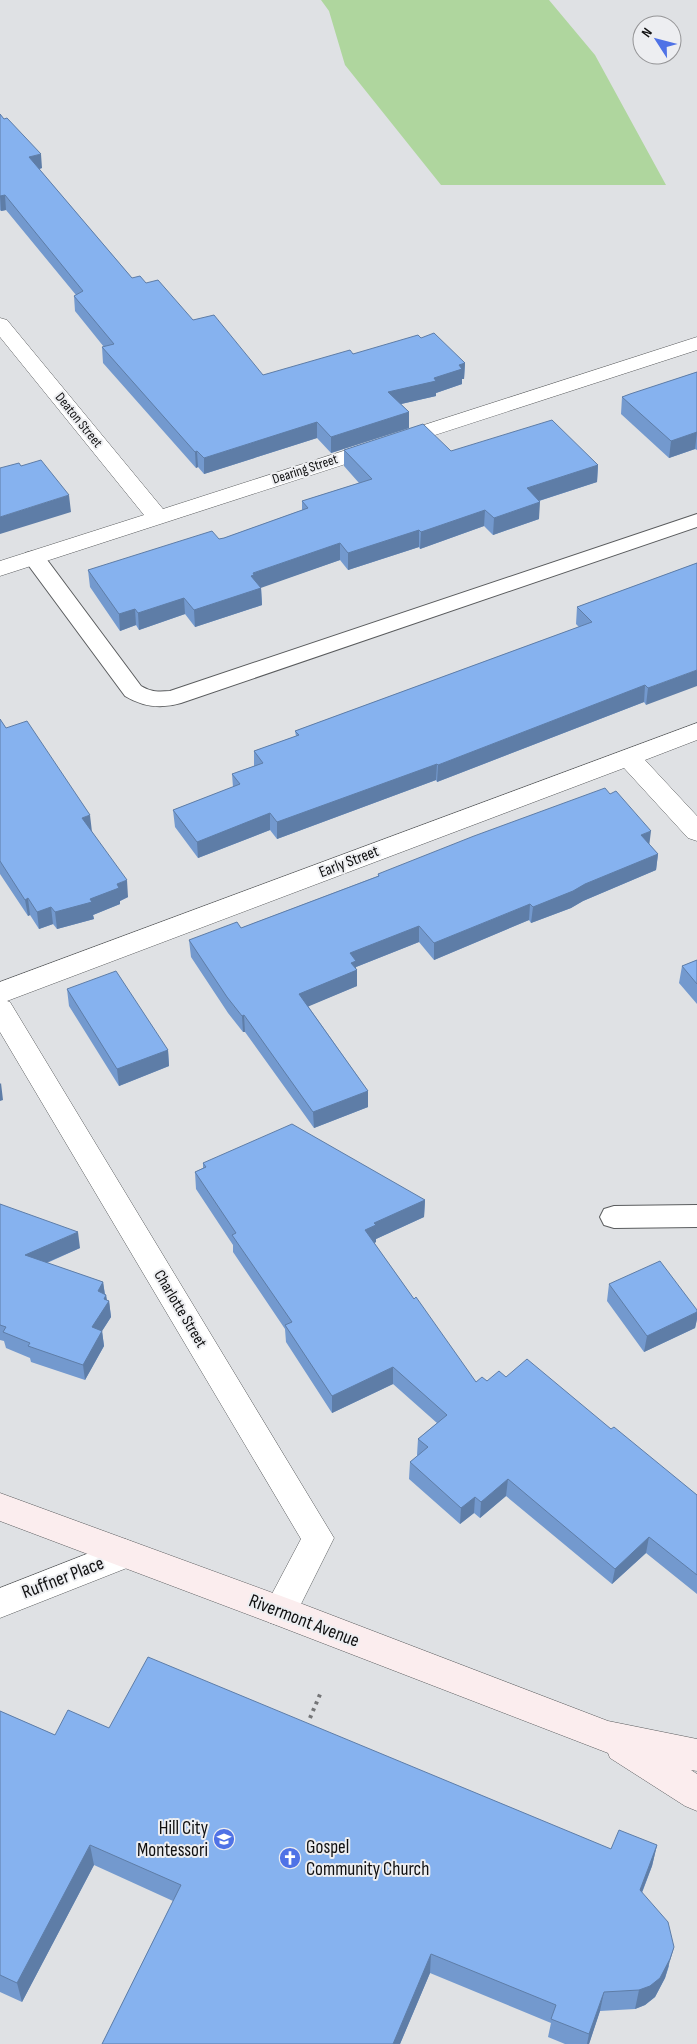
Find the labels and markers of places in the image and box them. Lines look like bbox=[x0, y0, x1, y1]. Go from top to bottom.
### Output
place label: Hill City Montessori bbox=[137, 1817, 209, 1862]
school or university icon: Hill City Montessori bbox=[212, 1827, 236, 1851]
place label: Gospel Community Church bbox=[306, 1836, 429, 1881]
church icon: Gospel Community Church bbox=[278, 1846, 302, 1870]

